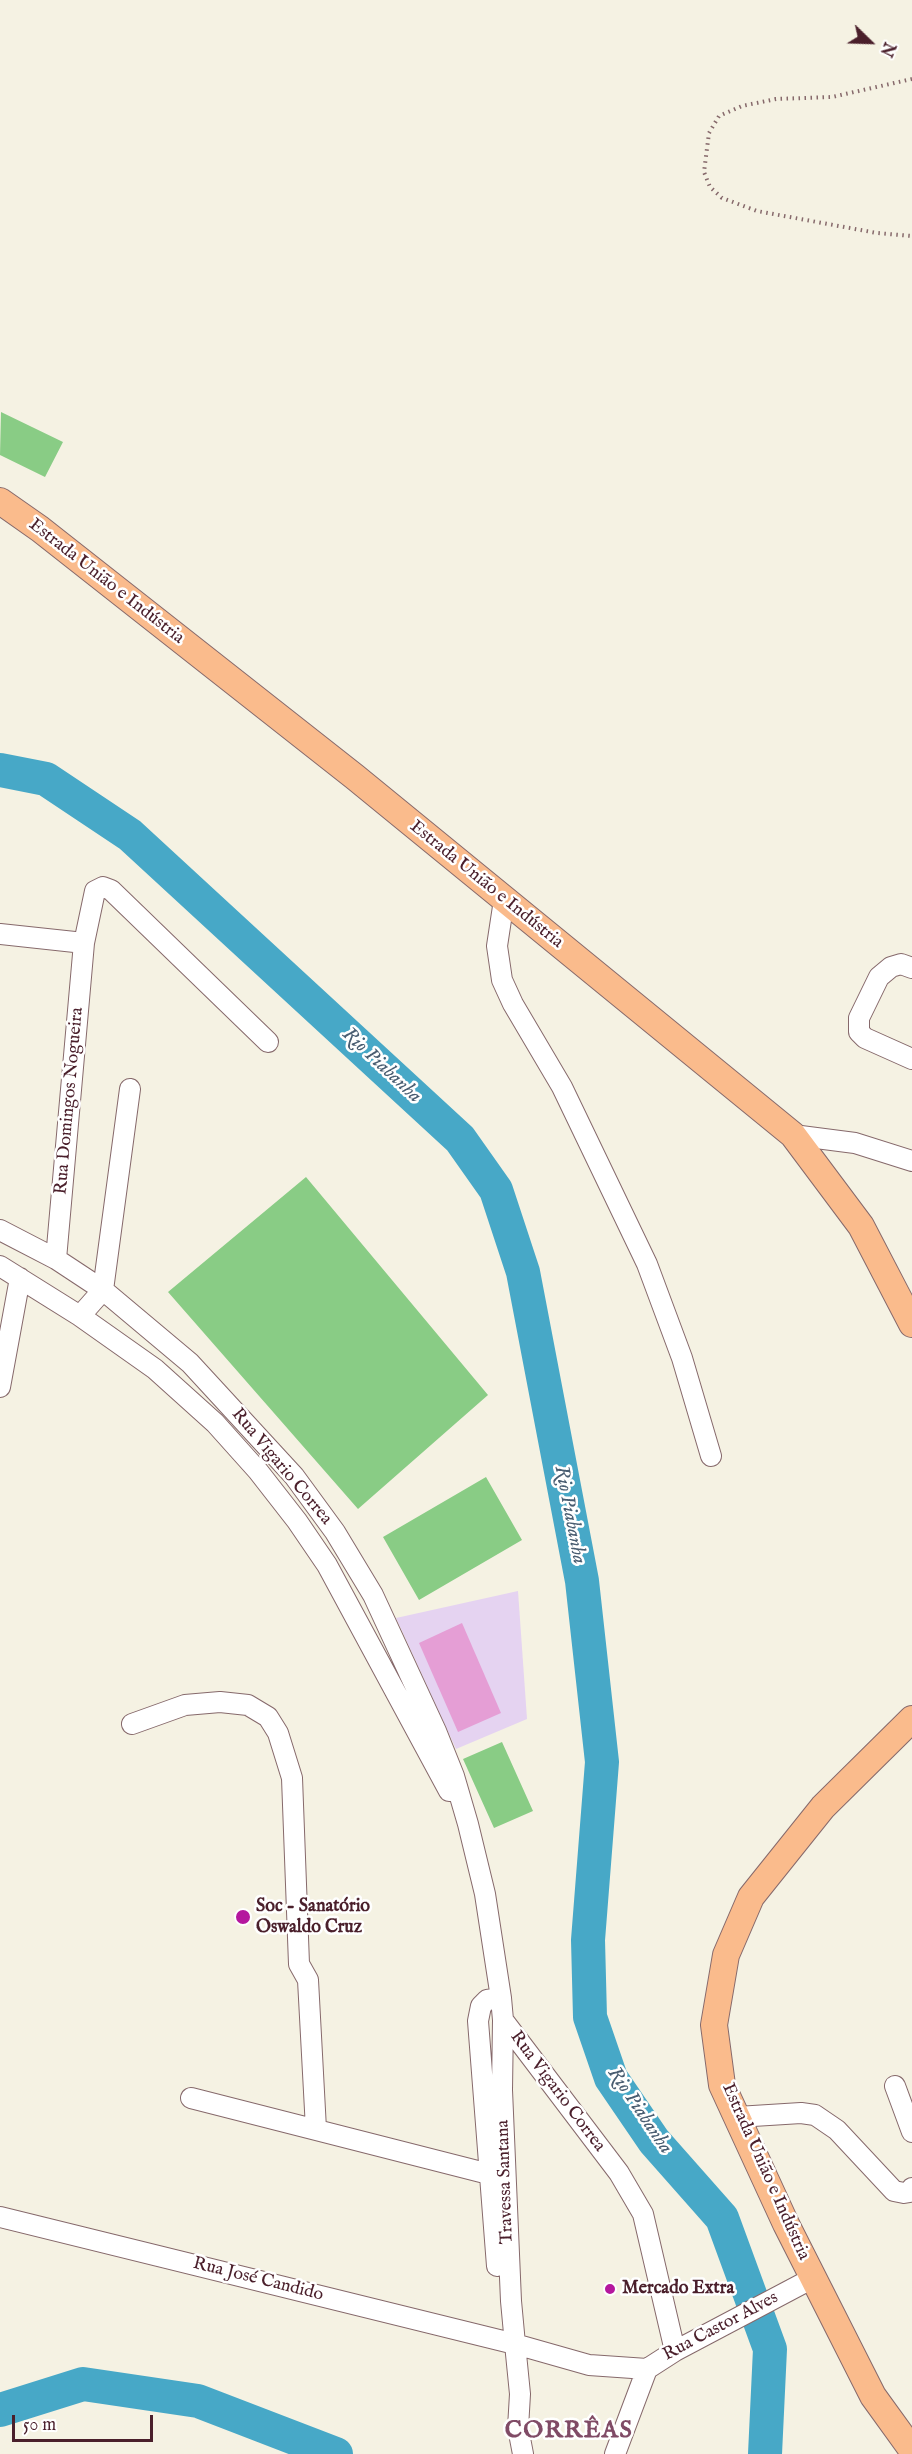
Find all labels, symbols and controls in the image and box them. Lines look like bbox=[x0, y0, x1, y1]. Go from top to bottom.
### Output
north arrow bbox=[840, 12, 900, 72]
text: N bbox=[875, 39, 898, 59]
street label: Estrada União e Indústria bbox=[24, 515, 188, 649]
street label: Estrada União e Indústria bbox=[405, 816, 567, 954]
street label: Rua Domingos Nogueira bbox=[51, 1006, 89, 1196]
water label: Rio Piabanha bbox=[336, 1023, 426, 1109]
street label: Rua Vigario Correa bbox=[226, 1404, 336, 1530]
water label: Rio Piabanha bbox=[548, 1464, 590, 1566]
place label: Soc - Sanatório Oswaldo Cruz bbox=[256, 1896, 370, 1938]
marker: Soc - Sanatório Oswaldo Cruz bbox=[234, 1908, 252, 1926]
street label: Rua Vigario Correa bbox=[505, 2027, 609, 2157]
water label: Rio Piabanha bbox=[601, 2063, 677, 2159]
street label: Estrada União e Indústria bbox=[716, 2080, 814, 2264]
street label: Travessa Santana bbox=[493, 2120, 519, 2244]
street label: Rua José Candido bbox=[191, 2253, 325, 2307]
place label: Mercado Extra bbox=[622, 2278, 734, 2300]
marker: Mercado Extra bbox=[603, 2282, 617, 2296]
street label: Rua Castor Alves bbox=[660, 2288, 782, 2366]
scale bar bbox=[15, 2403, 156, 2441]
text: 50 m bbox=[23, 2414, 56, 2437]
district label: CORRÊAS bbox=[505, 2418, 633, 2446]

